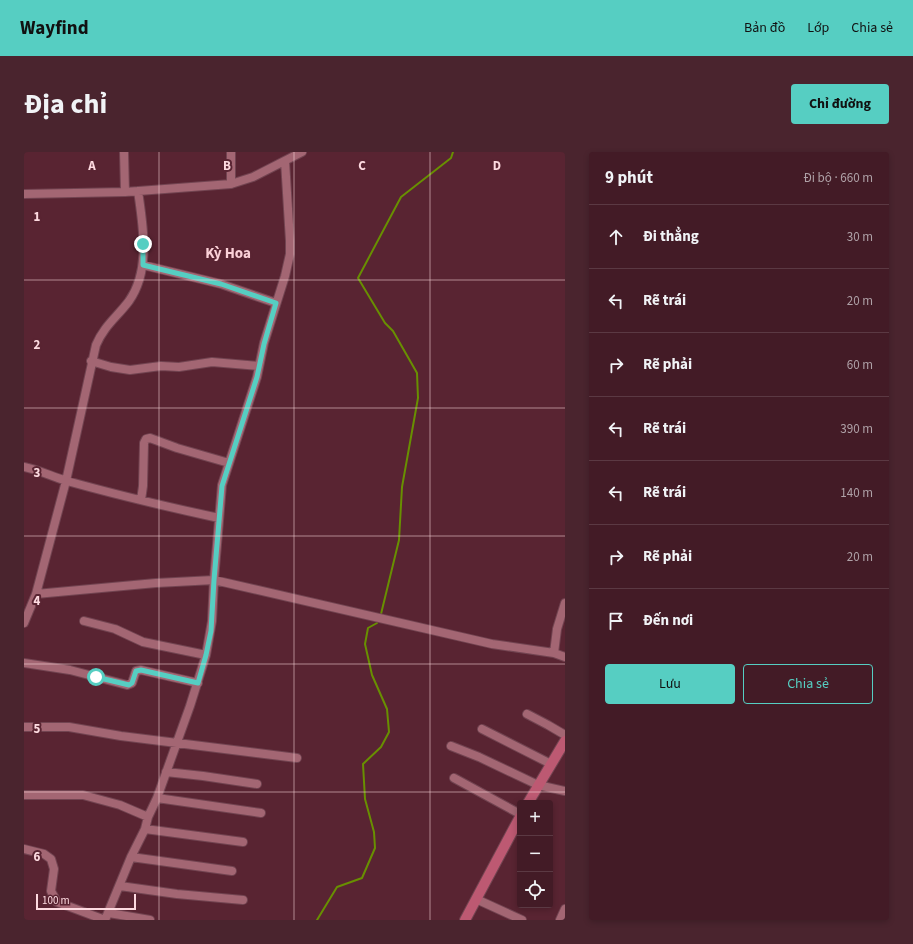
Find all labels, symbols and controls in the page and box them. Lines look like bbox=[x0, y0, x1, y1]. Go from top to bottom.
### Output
text: Wayfind bbox=[20, 15, 89, 42]
text: Bản đồ bbox=[744, 18, 785, 38]
text: Lớp bbox=[807, 18, 829, 38]
text: Chia sẻ bbox=[851, 18, 893, 38]
text: Địa chỉ bbox=[24, 84, 107, 124]
button: Chỉ đường bbox=[791, 84, 889, 124]
text: A bbox=[87, 157, 96, 175]
text: B bbox=[223, 157, 231, 175]
text: C bbox=[358, 157, 366, 175]
text: D bbox=[493, 157, 501, 175]
text: 9 phút bbox=[605, 166, 653, 190]
text: Đi bộ · 660 m bbox=[804, 169, 873, 187]
text: 1 bbox=[34, 208, 41, 226]
icon: ahead bbox=[605, 226, 627, 248]
text: Đi thẳng bbox=[643, 226, 699, 247]
text: 30 m bbox=[847, 228, 873, 246]
route end bbox=[134, 235, 152, 253]
district label: Kỳ Hoa bbox=[205, 243, 251, 264]
icon: left bbox=[605, 290, 627, 312]
text: Rẽ trái bbox=[643, 290, 686, 311]
text: 20 m bbox=[847, 292, 873, 310]
text: 2 bbox=[34, 336, 41, 354]
icon: right bbox=[605, 354, 627, 376]
text: Rẽ phải bbox=[643, 354, 692, 375]
text: 60 m bbox=[847, 356, 873, 374]
icon: left bbox=[605, 418, 627, 440]
text: Rẽ trái bbox=[643, 418, 686, 439]
text: 390 m bbox=[840, 420, 873, 438]
text: 3 bbox=[34, 464, 41, 482]
icon: left bbox=[605, 482, 627, 504]
text: Rẽ trái bbox=[643, 482, 686, 503]
text: 140 m bbox=[840, 484, 873, 502]
icon: right bbox=[605, 546, 627, 568]
text: Rẽ phải bbox=[643, 546, 692, 567]
text: 20 m bbox=[847, 548, 873, 566]
text: 4 bbox=[34, 592, 41, 610]
icon: arrive bbox=[605, 610, 627, 632]
text: Đến nơi bbox=[643, 610, 693, 631]
button: Lưu bbox=[605, 664, 735, 704]
button: Chia sẻ bbox=[743, 664, 873, 704]
route start bbox=[87, 668, 105, 686]
text: 5 bbox=[34, 720, 41, 738]
map controls bbox=[517, 800, 553, 908]
button: + bbox=[517, 800, 553, 836]
button: − bbox=[517, 836, 553, 872]
text: 6 bbox=[34, 848, 41, 866]
button: locate bbox=[517, 872, 553, 908]
scale bar bbox=[36, 892, 136, 911]
text: 100 m bbox=[42, 893, 70, 908]

